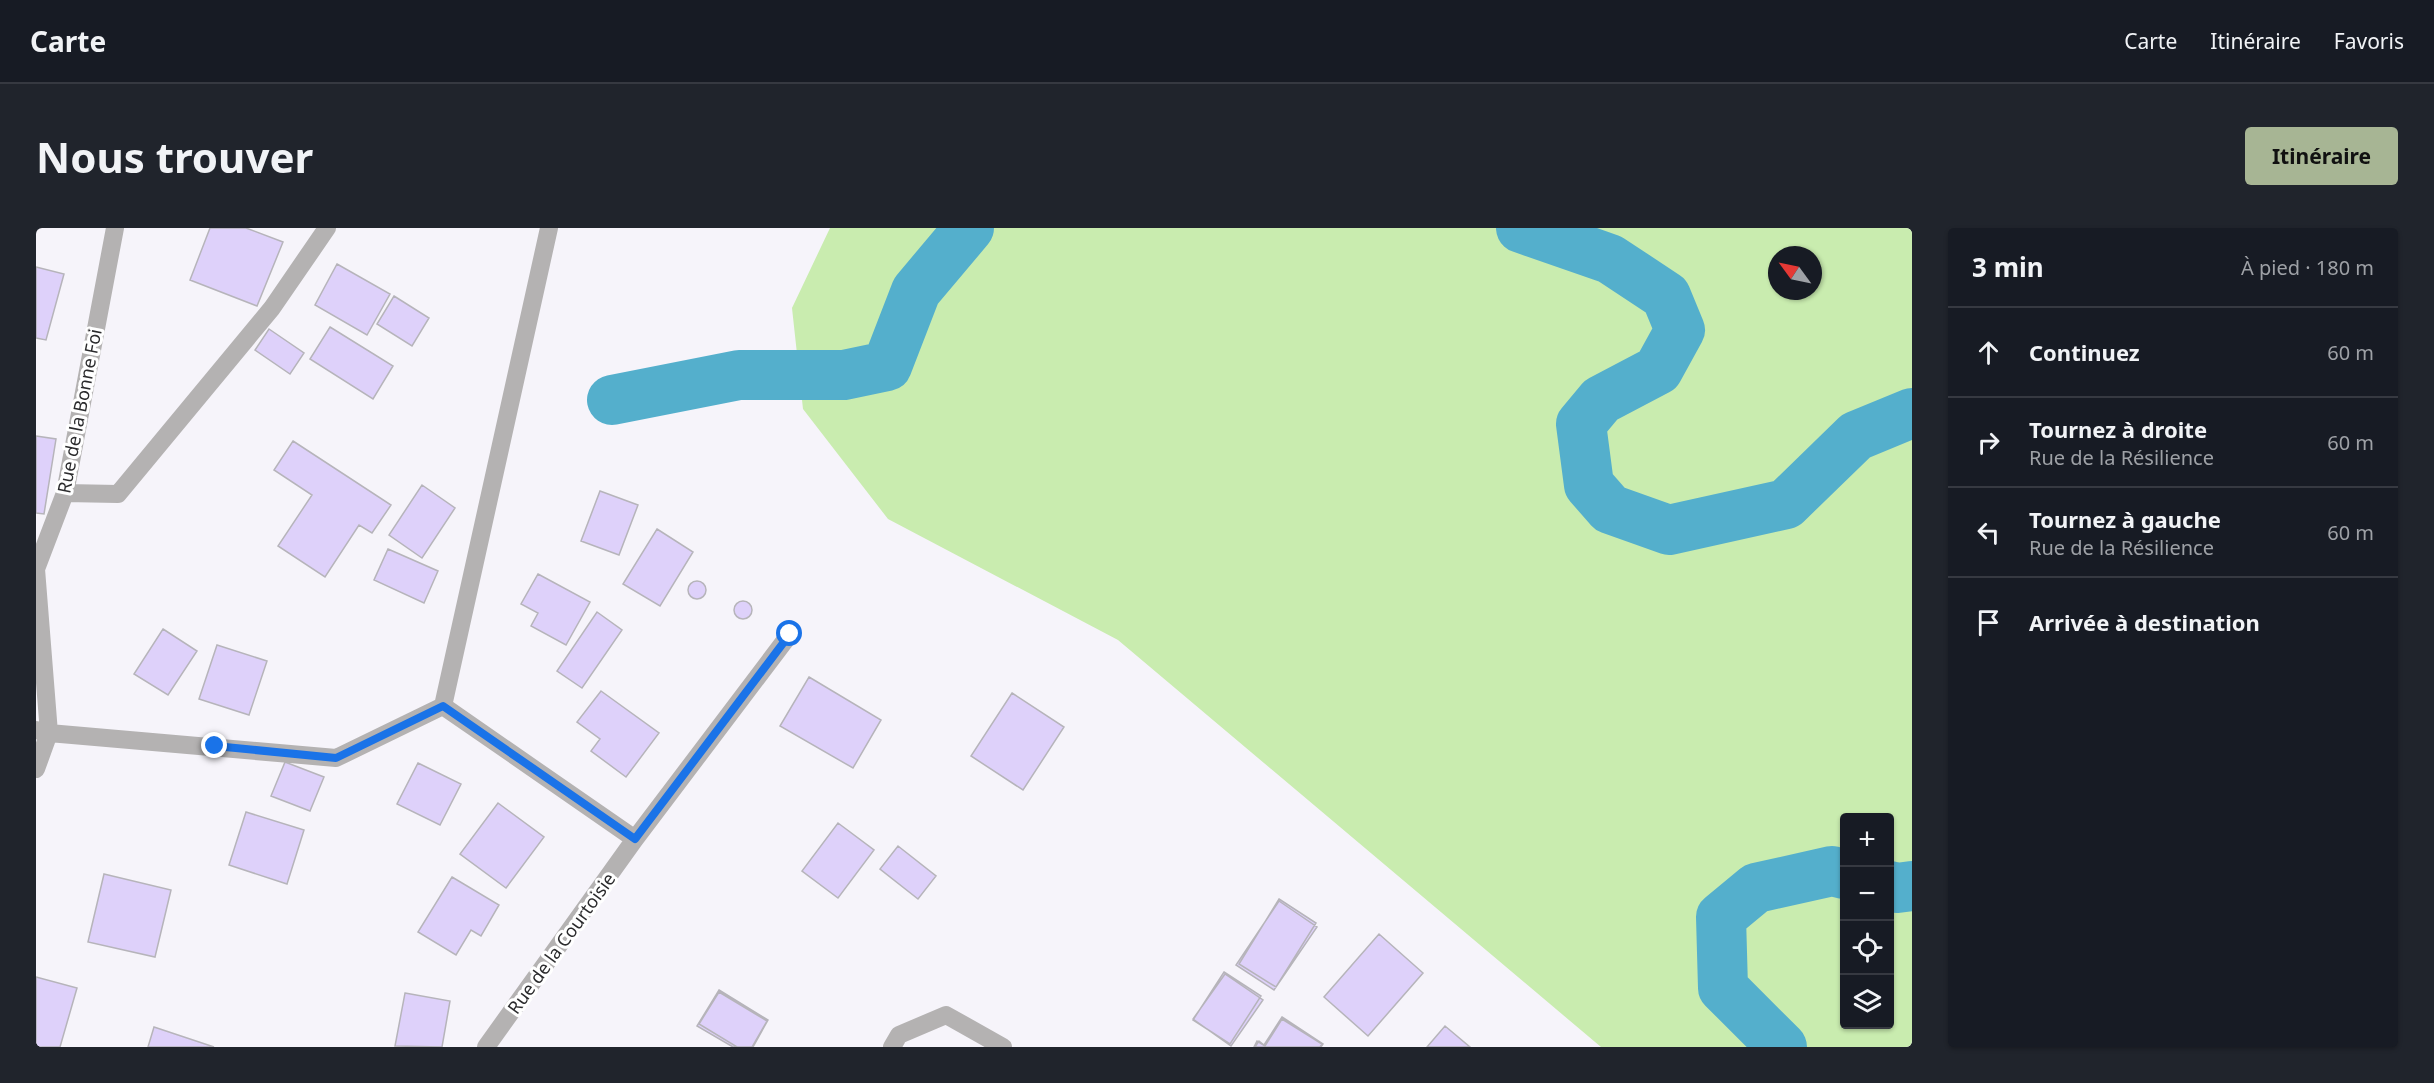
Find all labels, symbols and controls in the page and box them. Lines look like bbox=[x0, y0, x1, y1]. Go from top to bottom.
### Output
text: Carte bbox=[30, 22, 106, 60]
text: Carte bbox=[2124, 27, 2177, 55]
text: Itinéraire bbox=[2210, 27, 2301, 55]
text: Favoris bbox=[2334, 27, 2404, 55]
button: Itinéraire bbox=[2245, 127, 2398, 185]
text: Nous trouver bbox=[36, 128, 313, 185]
north arrow bbox=[1768, 246, 1822, 300]
text: 3 min bbox=[1972, 249, 2044, 285]
text: À pied · 180 m bbox=[2241, 254, 2374, 281]
street label: Rue de la Bonne Foi bbox=[51, 327, 107, 495]
icon: ahead bbox=[1972, 336, 2005, 369]
text: Continuez bbox=[2029, 337, 2140, 367]
text: 60 m bbox=[2327, 339, 2374, 366]
text: Tournez à droite bbox=[2029, 414, 2207, 444]
icon: right bbox=[1972, 426, 2005, 459]
text: 60 m bbox=[2327, 429, 2374, 456]
text: Rue de la Résilience bbox=[2029, 444, 2214, 471]
text: Tournez à gauche bbox=[2029, 504, 2221, 534]
icon: left bbox=[1972, 516, 2005, 549]
text: 60 m bbox=[2327, 519, 2374, 546]
text: Rue de la Résilience bbox=[2029, 534, 2214, 561]
icon: arrive bbox=[1972, 606, 2005, 639]
text: Arrivée à destination bbox=[2029, 607, 2260, 637]
route start bbox=[776, 620, 802, 646]
route end bbox=[201, 732, 227, 758]
map controls bbox=[1840, 813, 1894, 1029]
button: + bbox=[1840, 813, 1894, 867]
button: − bbox=[1840, 867, 1894, 921]
street label: Rue de la Courtoisie bbox=[502, 868, 620, 1018]
button: locate bbox=[1840, 921, 1894, 975]
button: layers bbox=[1840, 975, 1894, 1029]

